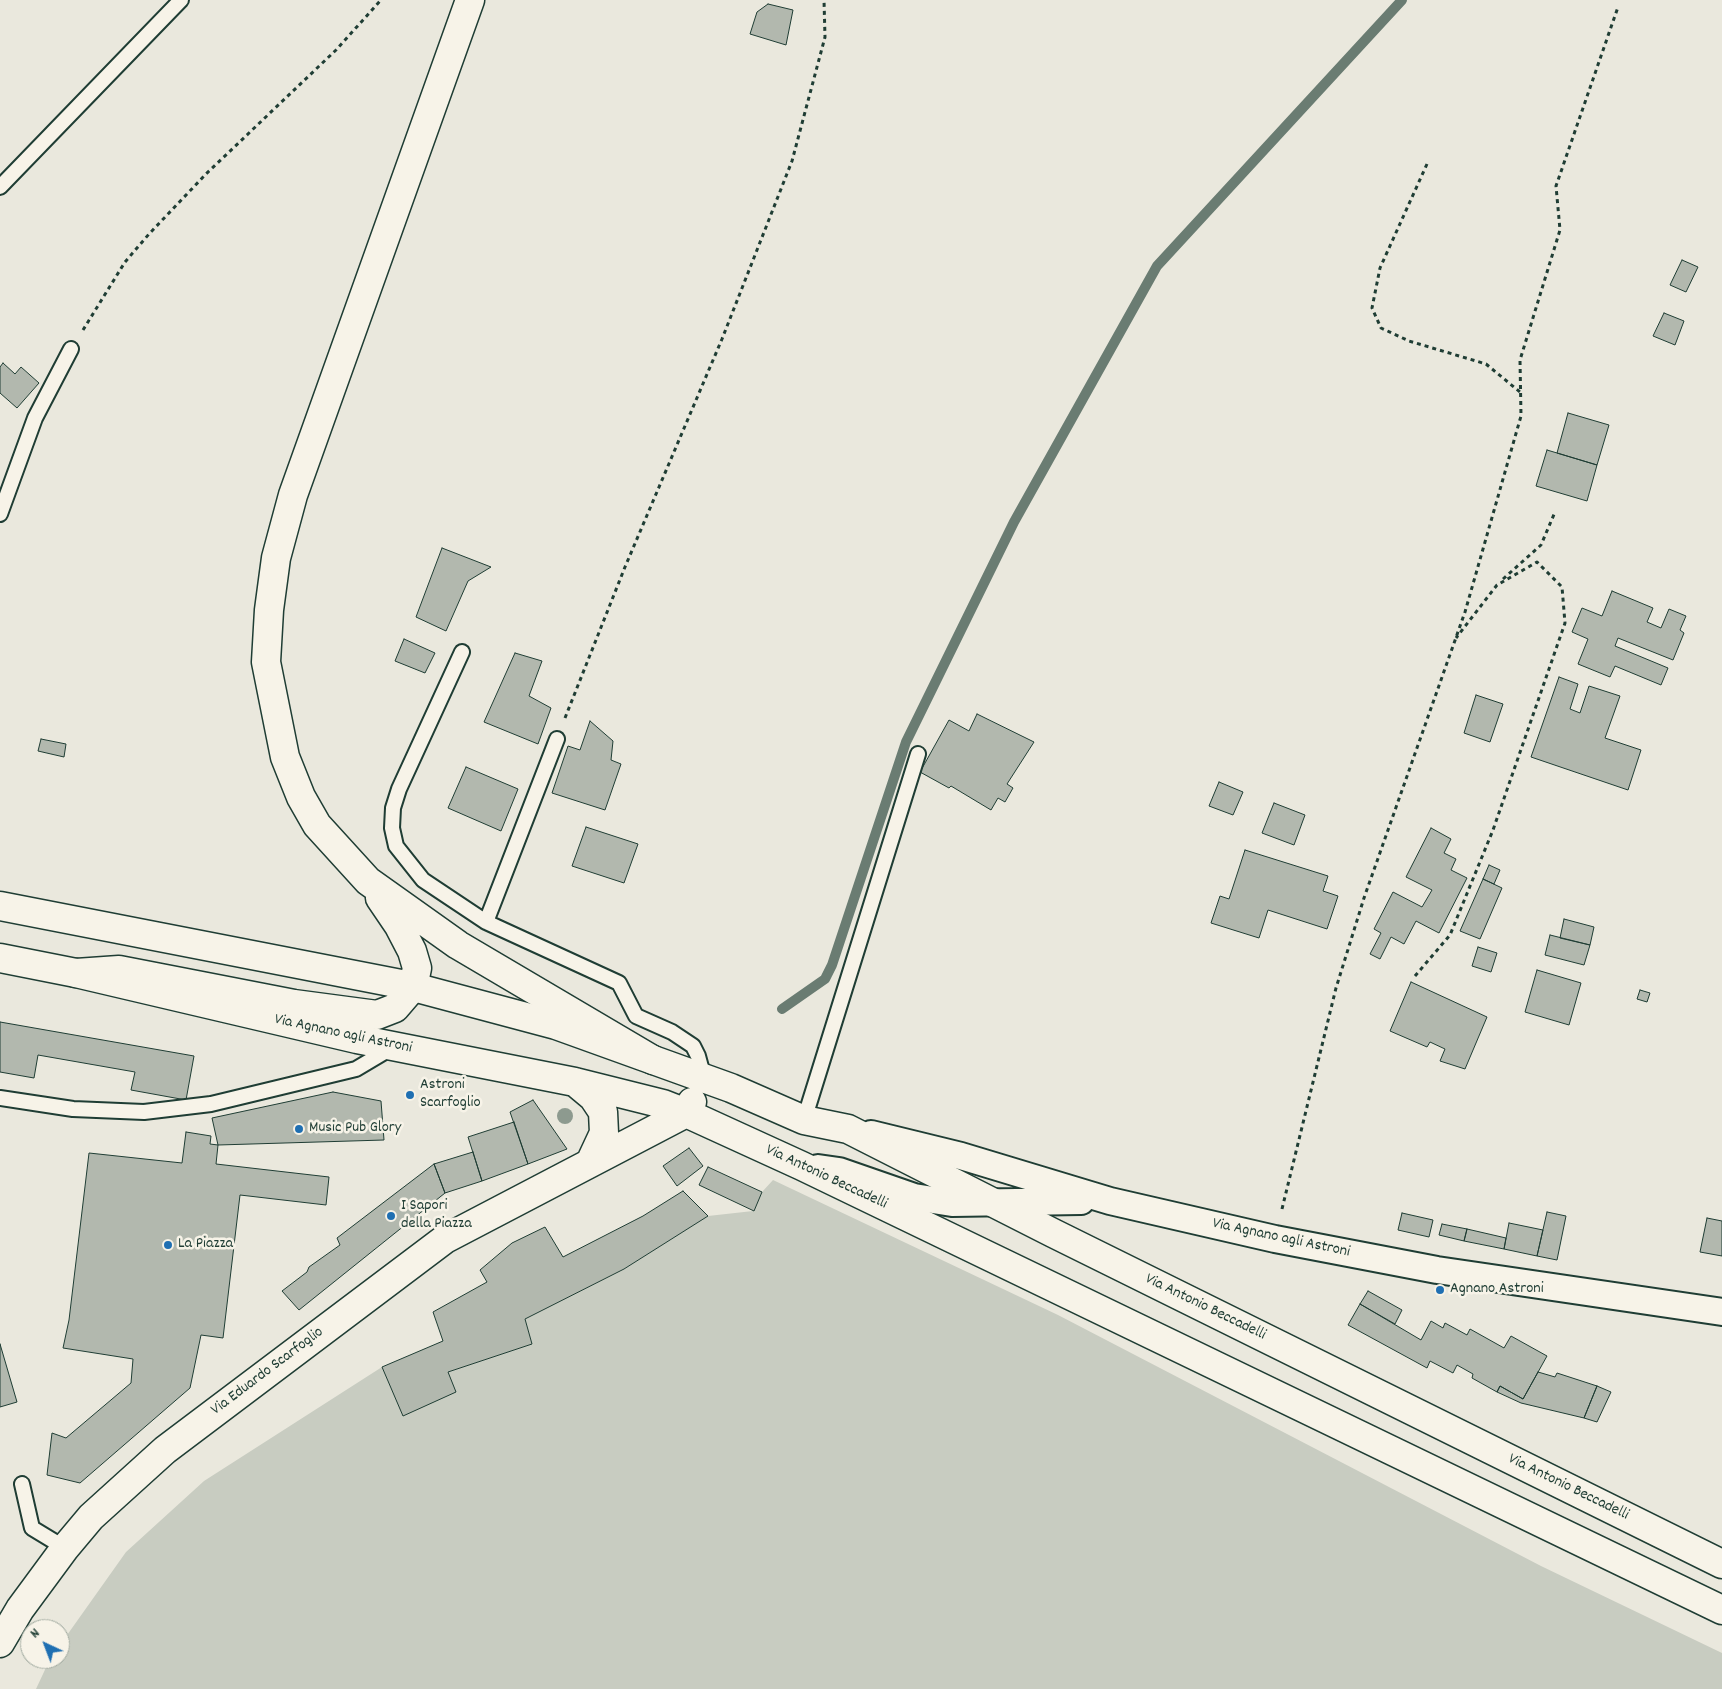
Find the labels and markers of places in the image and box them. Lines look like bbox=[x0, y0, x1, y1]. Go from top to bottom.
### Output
place label: Astroni Scarfoglio bbox=[420, 1076, 481, 1114]
marker: Astroni Scarfoglio bbox=[404, 1089, 416, 1101]
place label: Music Pub Glory bbox=[309, 1119, 401, 1139]
marker: Music Pub Glory bbox=[293, 1123, 305, 1135]
place label: I Sapori della Piazza bbox=[401, 1197, 472, 1235]
marker: I Sapori della Piazza bbox=[385, 1210, 397, 1222]
place label: La Piazza bbox=[178, 1235, 233, 1255]
marker: La Piazza bbox=[162, 1239, 174, 1251]
place label: Agnano Astroni bbox=[1450, 1280, 1544, 1300]
marker: Agnano Astroni bbox=[1434, 1284, 1446, 1296]

